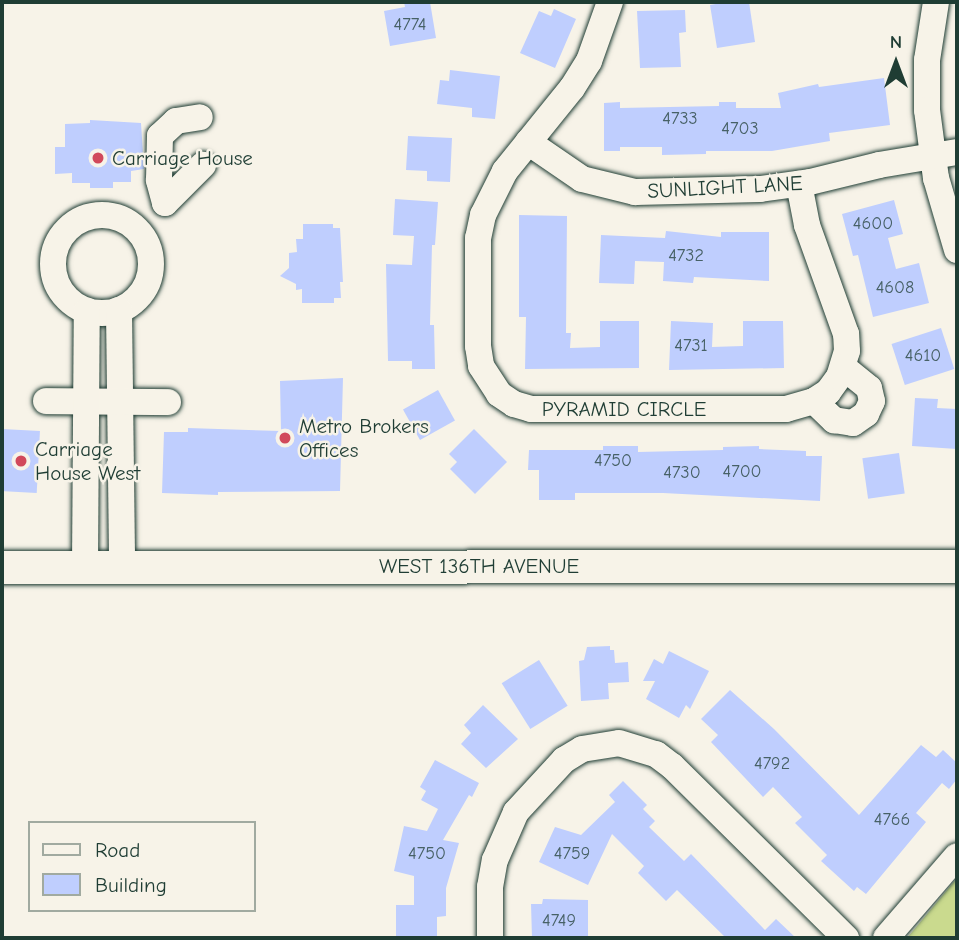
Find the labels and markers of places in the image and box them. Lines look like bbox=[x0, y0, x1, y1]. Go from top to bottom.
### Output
place label: Carriage House bbox=[112, 145, 253, 171]
marker: Carriage House bbox=[90, 150, 106, 166]
place label: Metro Brokers Offices bbox=[299, 413, 429, 463]
marker: Metro Brokers Offices bbox=[277, 430, 293, 446]
place label: Carriage House West bbox=[35, 436, 140, 486]
marker: Carriage House West bbox=[13, 453, 29, 469]

